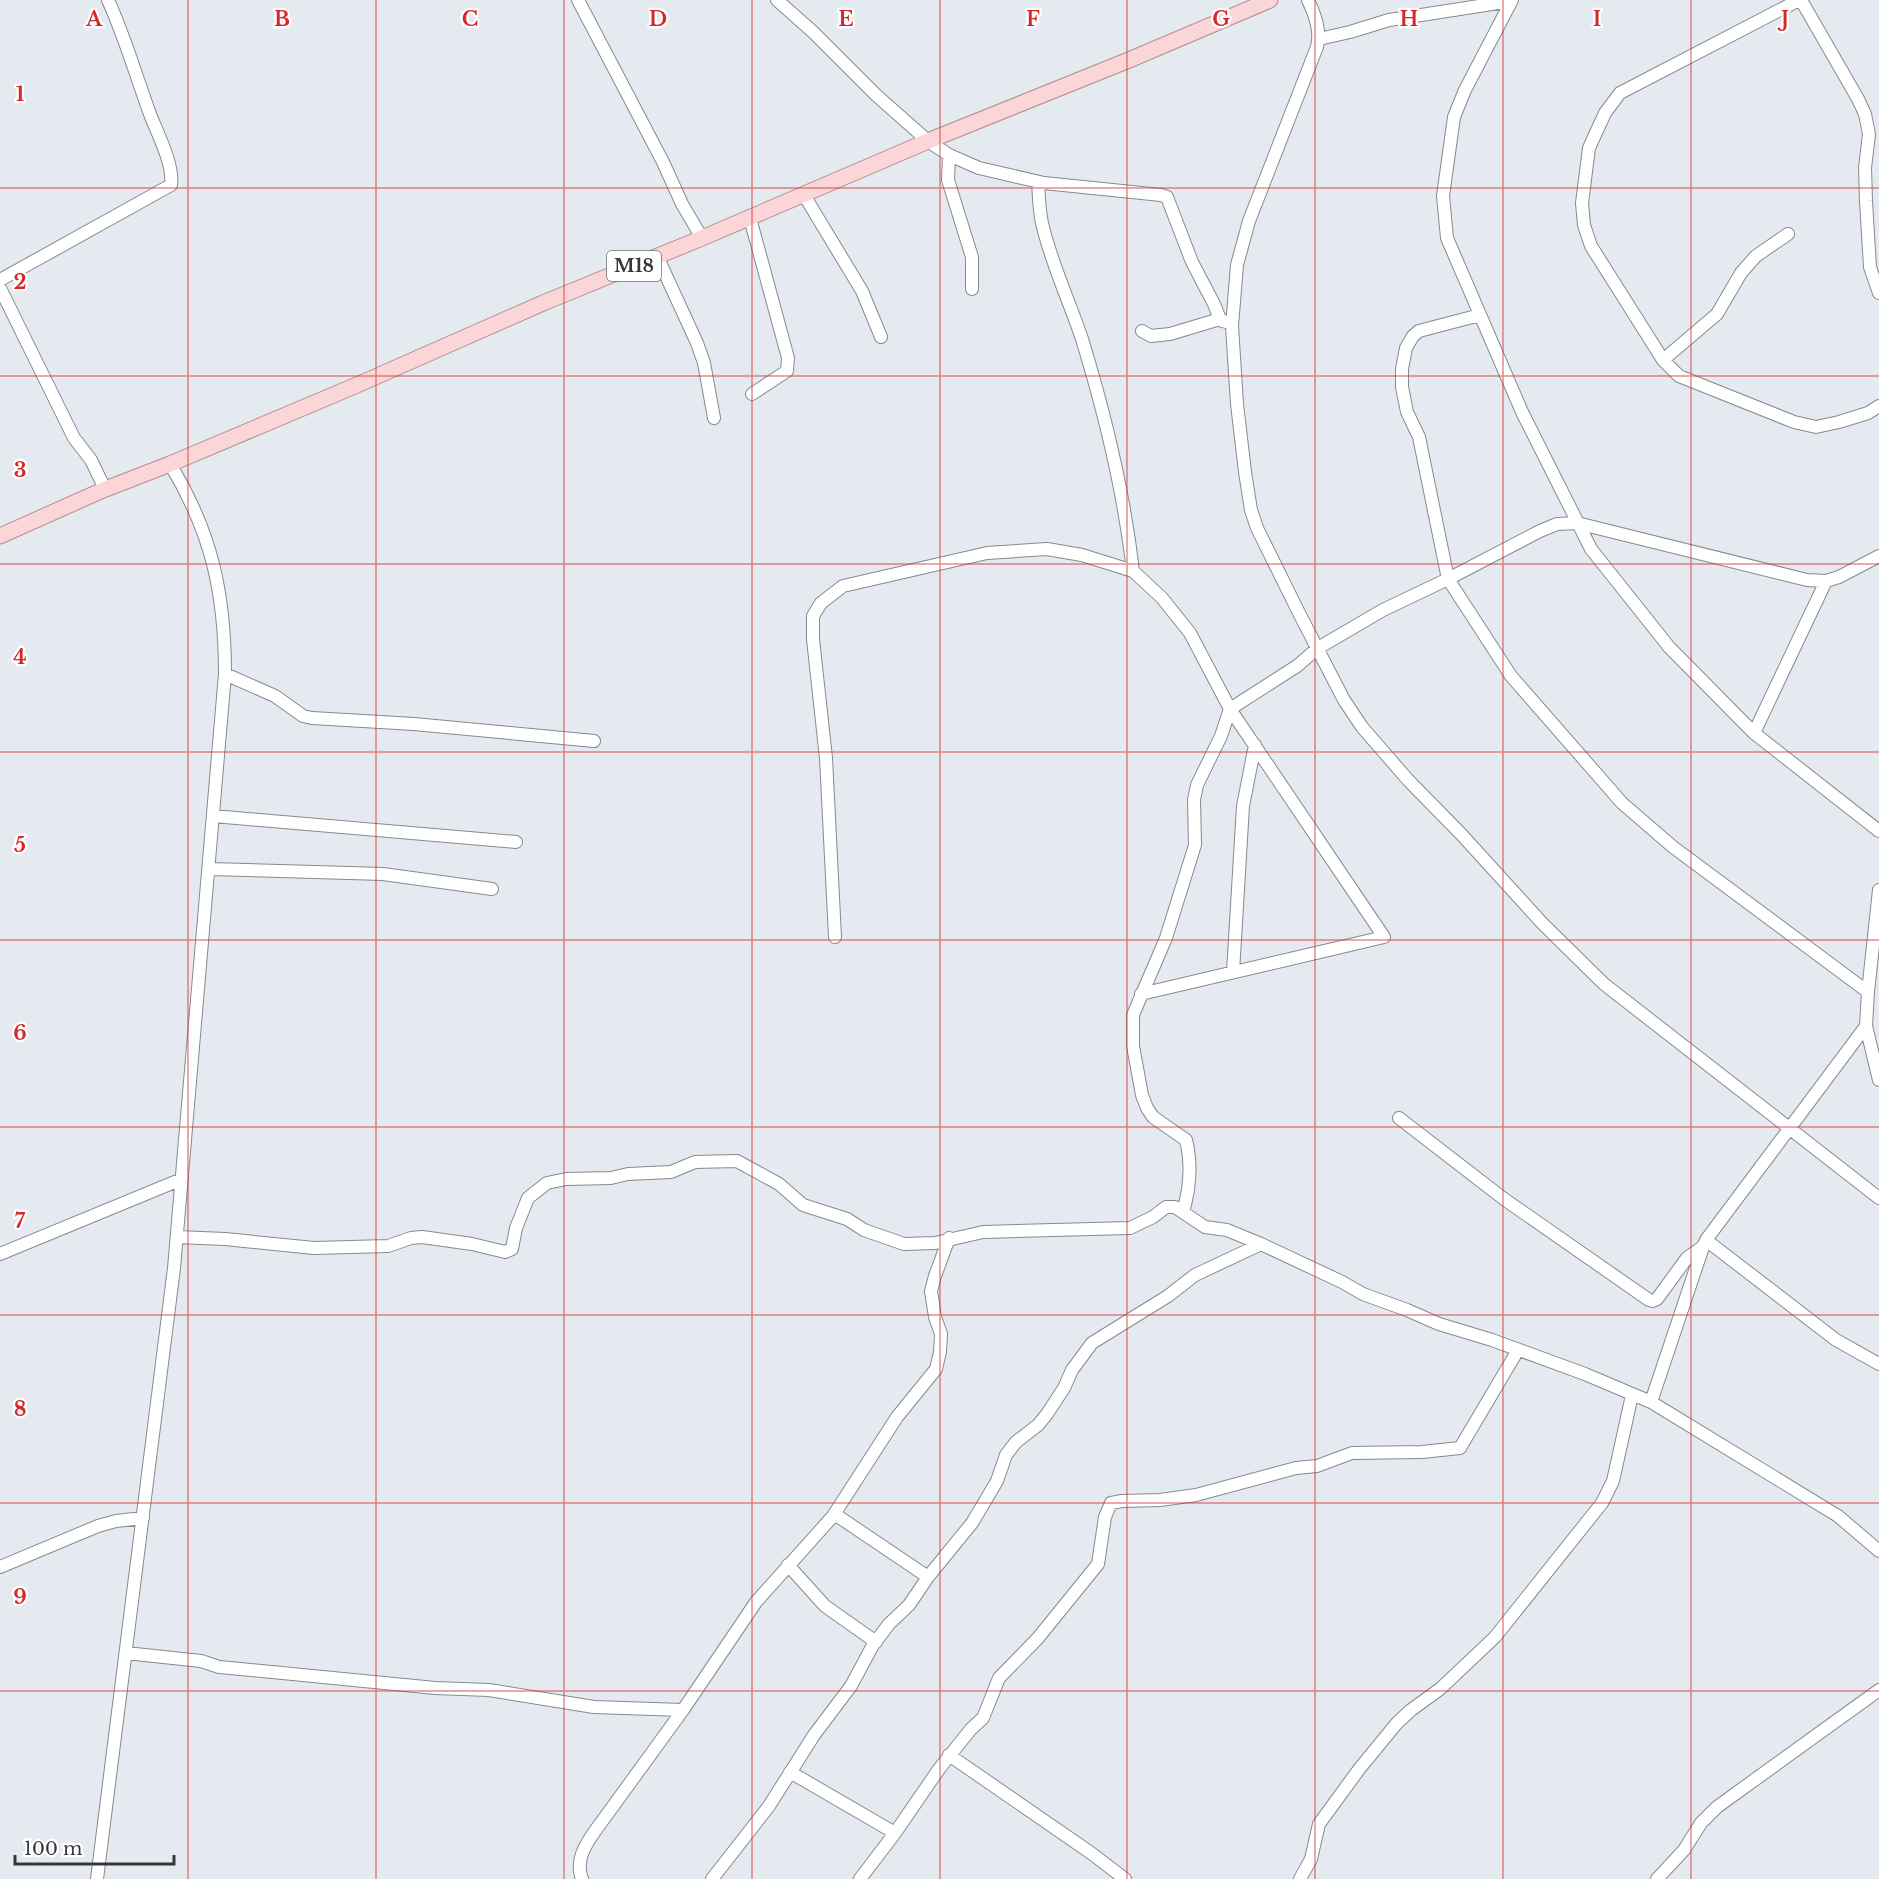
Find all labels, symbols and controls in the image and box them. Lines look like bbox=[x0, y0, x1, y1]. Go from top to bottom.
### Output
text: A bbox=[85, 7, 103, 31]
text: B bbox=[274, 7, 290, 31]
text: C bbox=[462, 7, 478, 31]
text: D bbox=[649, 7, 667, 31]
text: E bbox=[838, 7, 854, 31]
text: F bbox=[1026, 7, 1040, 31]
text: G bbox=[1212, 7, 1230, 31]
text: H bbox=[1400, 7, 1419, 31]
text: I bbox=[1593, 7, 1601, 31]
text: J bbox=[1777, 7, 1789, 31]
text: 1 bbox=[16, 82, 25, 106]
road number: M18 bbox=[607, 251, 661, 281]
text: 2 bbox=[13, 270, 27, 294]
text: 3 bbox=[14, 458, 26, 482]
text: 4 bbox=[13, 645, 27, 669]
text: 5 bbox=[14, 833, 26, 857]
text: 6 bbox=[13, 1021, 27, 1045]
text: 7 bbox=[15, 1209, 26, 1233]
text: 8 bbox=[14, 1397, 26, 1421]
text: 9 bbox=[13, 1585, 27, 1609]
scale bar bbox=[15, 1828, 174, 1866]
text: 100 m bbox=[24, 1838, 82, 1860]

